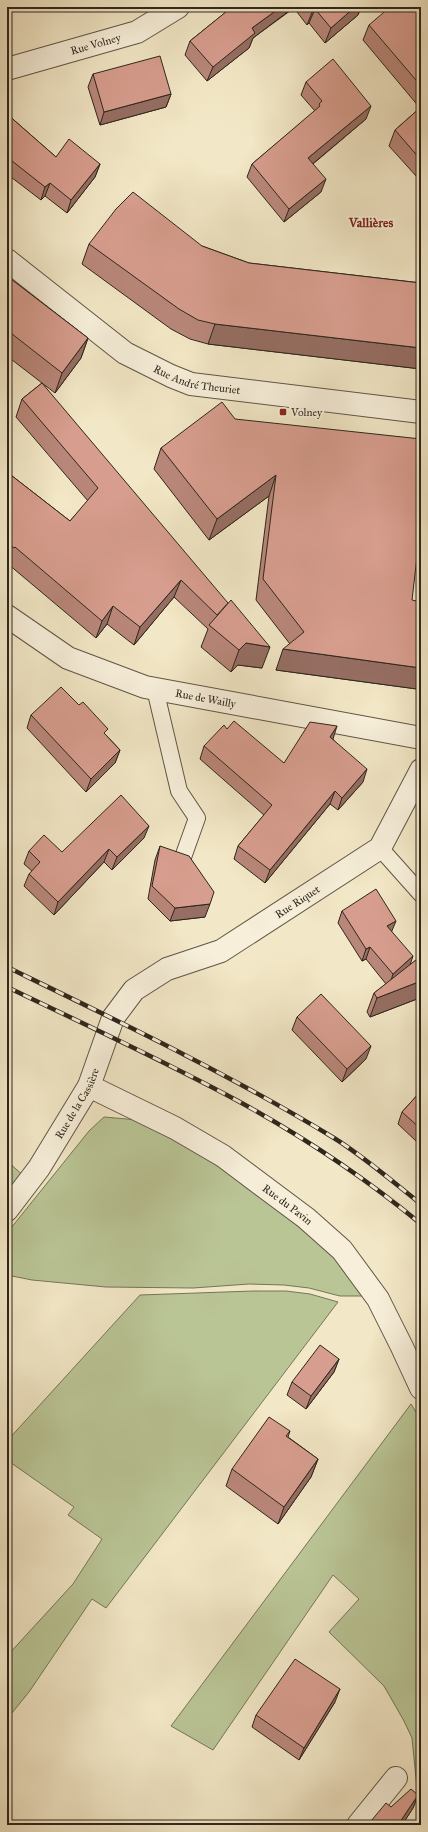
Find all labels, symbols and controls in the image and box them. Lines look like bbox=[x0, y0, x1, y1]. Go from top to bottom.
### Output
street label: Rue Volney bbox=[69, 30, 123, 57]
district label: Vallières bbox=[348, 215, 393, 231]
street label: Rue André Theuriet bbox=[151, 362, 241, 396]
place label: Volney bbox=[290, 406, 323, 419]
marker: Volney bbox=[278, 407, 288, 417]
street label: Rue de Wailly bbox=[174, 686, 238, 710]
street label: Rue Riquet bbox=[273, 882, 322, 921]
street label: Rue de la Cassière bbox=[52, 1066, 102, 1141]
street label: Rue du Pavin bbox=[260, 1181, 315, 1227]

